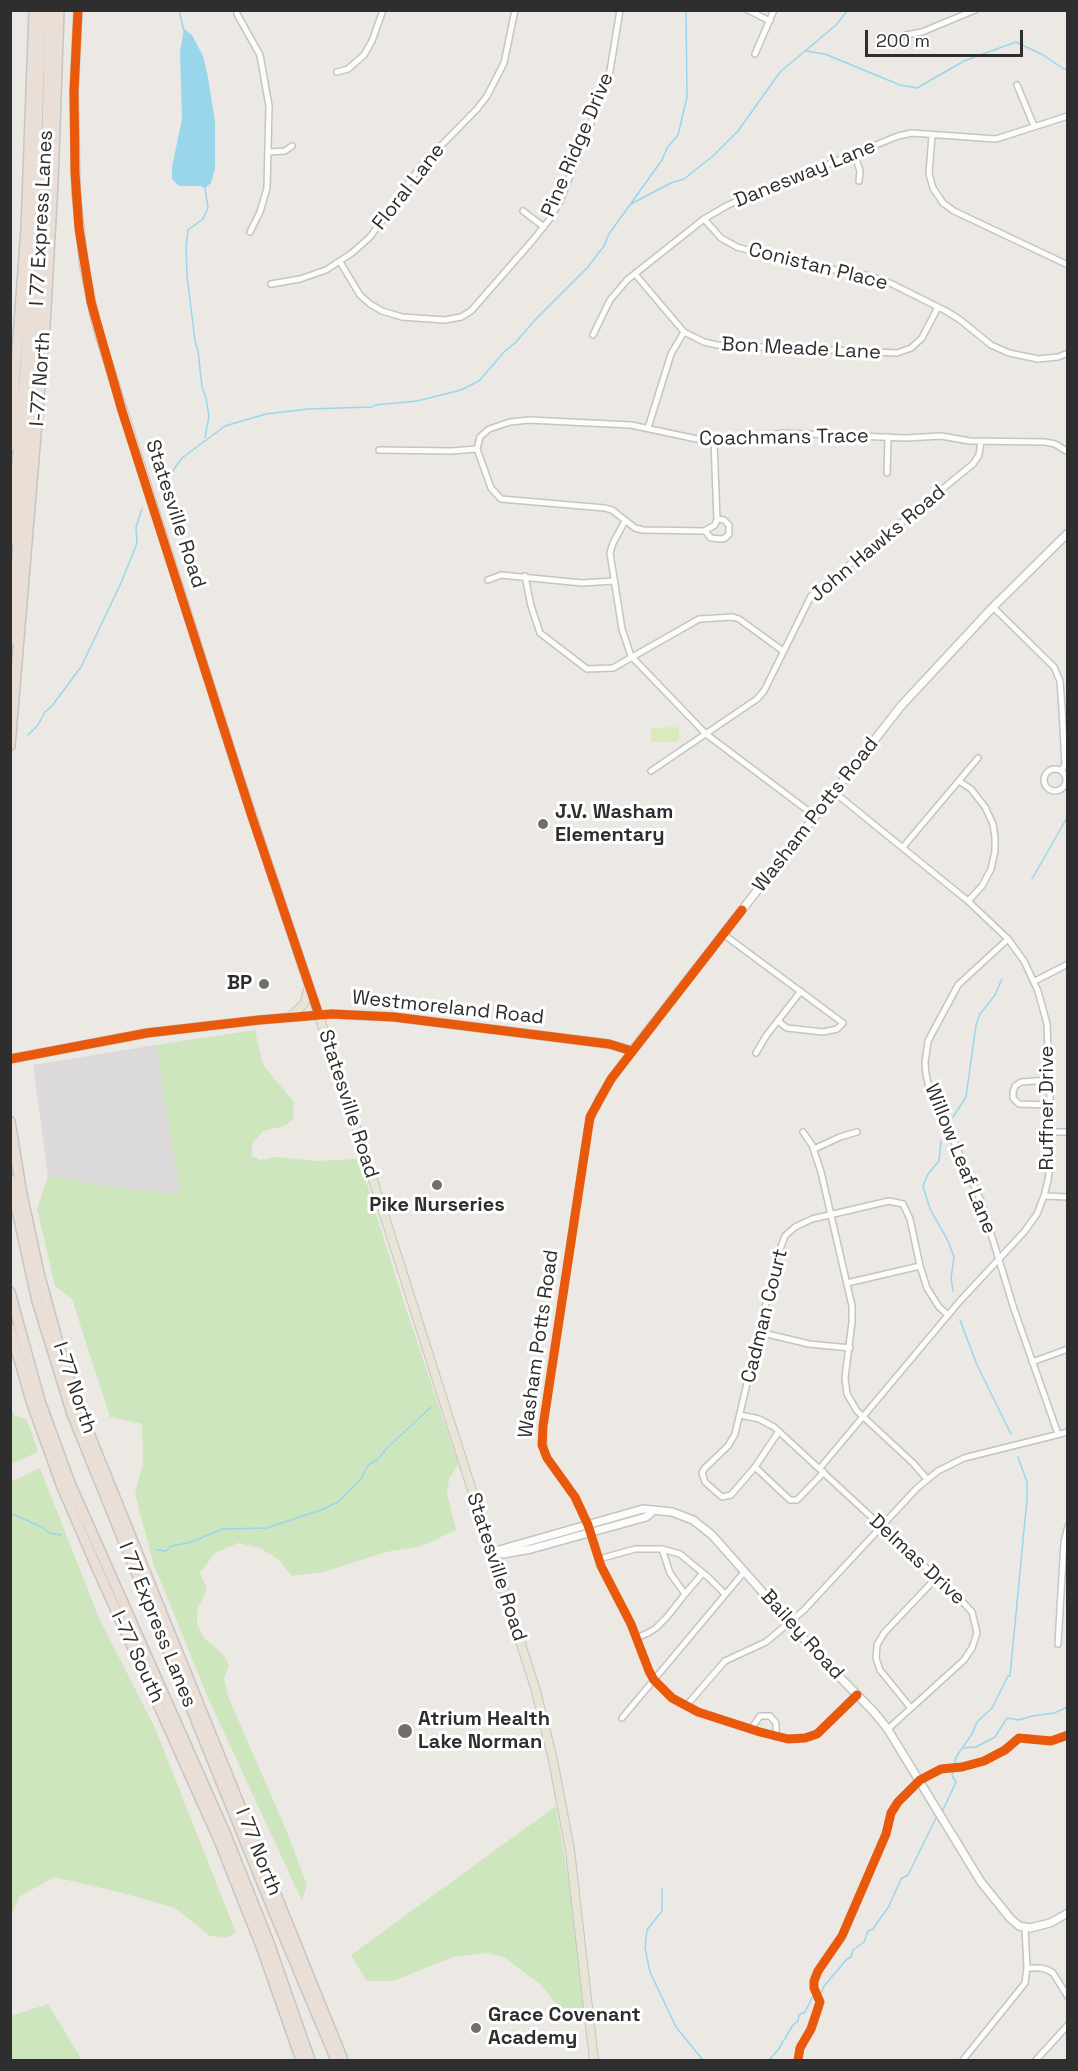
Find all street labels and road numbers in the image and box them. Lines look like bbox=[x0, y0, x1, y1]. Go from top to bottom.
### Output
street label: Pine Ridge Drive bbox=[537, 69, 619, 221]
street label: I 77 Express Lanes bbox=[25, 129, 59, 307]
street label: Danesway Lane bbox=[731, 135, 879, 213]
street label: Floral Lane bbox=[368, 139, 450, 235]
street label: Conistan Place bbox=[746, 238, 890, 296]
street label: I-77 North bbox=[26, 331, 56, 427]
street label: Bon Meade Lane bbox=[721, 333, 881, 365]
street label: Coachmans Trace bbox=[699, 425, 869, 451]
street label: Statesville Road bbox=[140, 437, 210, 591]
street label: John Hawks Road bbox=[806, 480, 950, 608]
street label: Washam Potts Road bbox=[748, 733, 884, 897]
street label: Westmoreland Road bbox=[351, 986, 545, 1030]
street label: Statesville Road bbox=[313, 1027, 383, 1181]
street label: Ruffner Drive bbox=[1036, 1046, 1060, 1170]
street label: Willow Leaf Lane bbox=[919, 1081, 1001, 1237]
street label: Cadman Court bbox=[737, 1247, 793, 1385]
street label: Washam Potts Road bbox=[514, 1248, 564, 1440]
street label: I-77 North bbox=[47, 1339, 101, 1437]
street label: Statesville Road bbox=[461, 1490, 531, 1644]
street label: Delmas Drive bbox=[864, 1510, 970, 1610]
street label: I 77 Express Lanes bbox=[113, 1539, 201, 1711]
street label: Bailey Road bbox=[755, 1585, 849, 1685]
street label: I-77 South bbox=[105, 1607, 169, 1707]
street label: I 77 North bbox=[230, 1805, 286, 1899]

